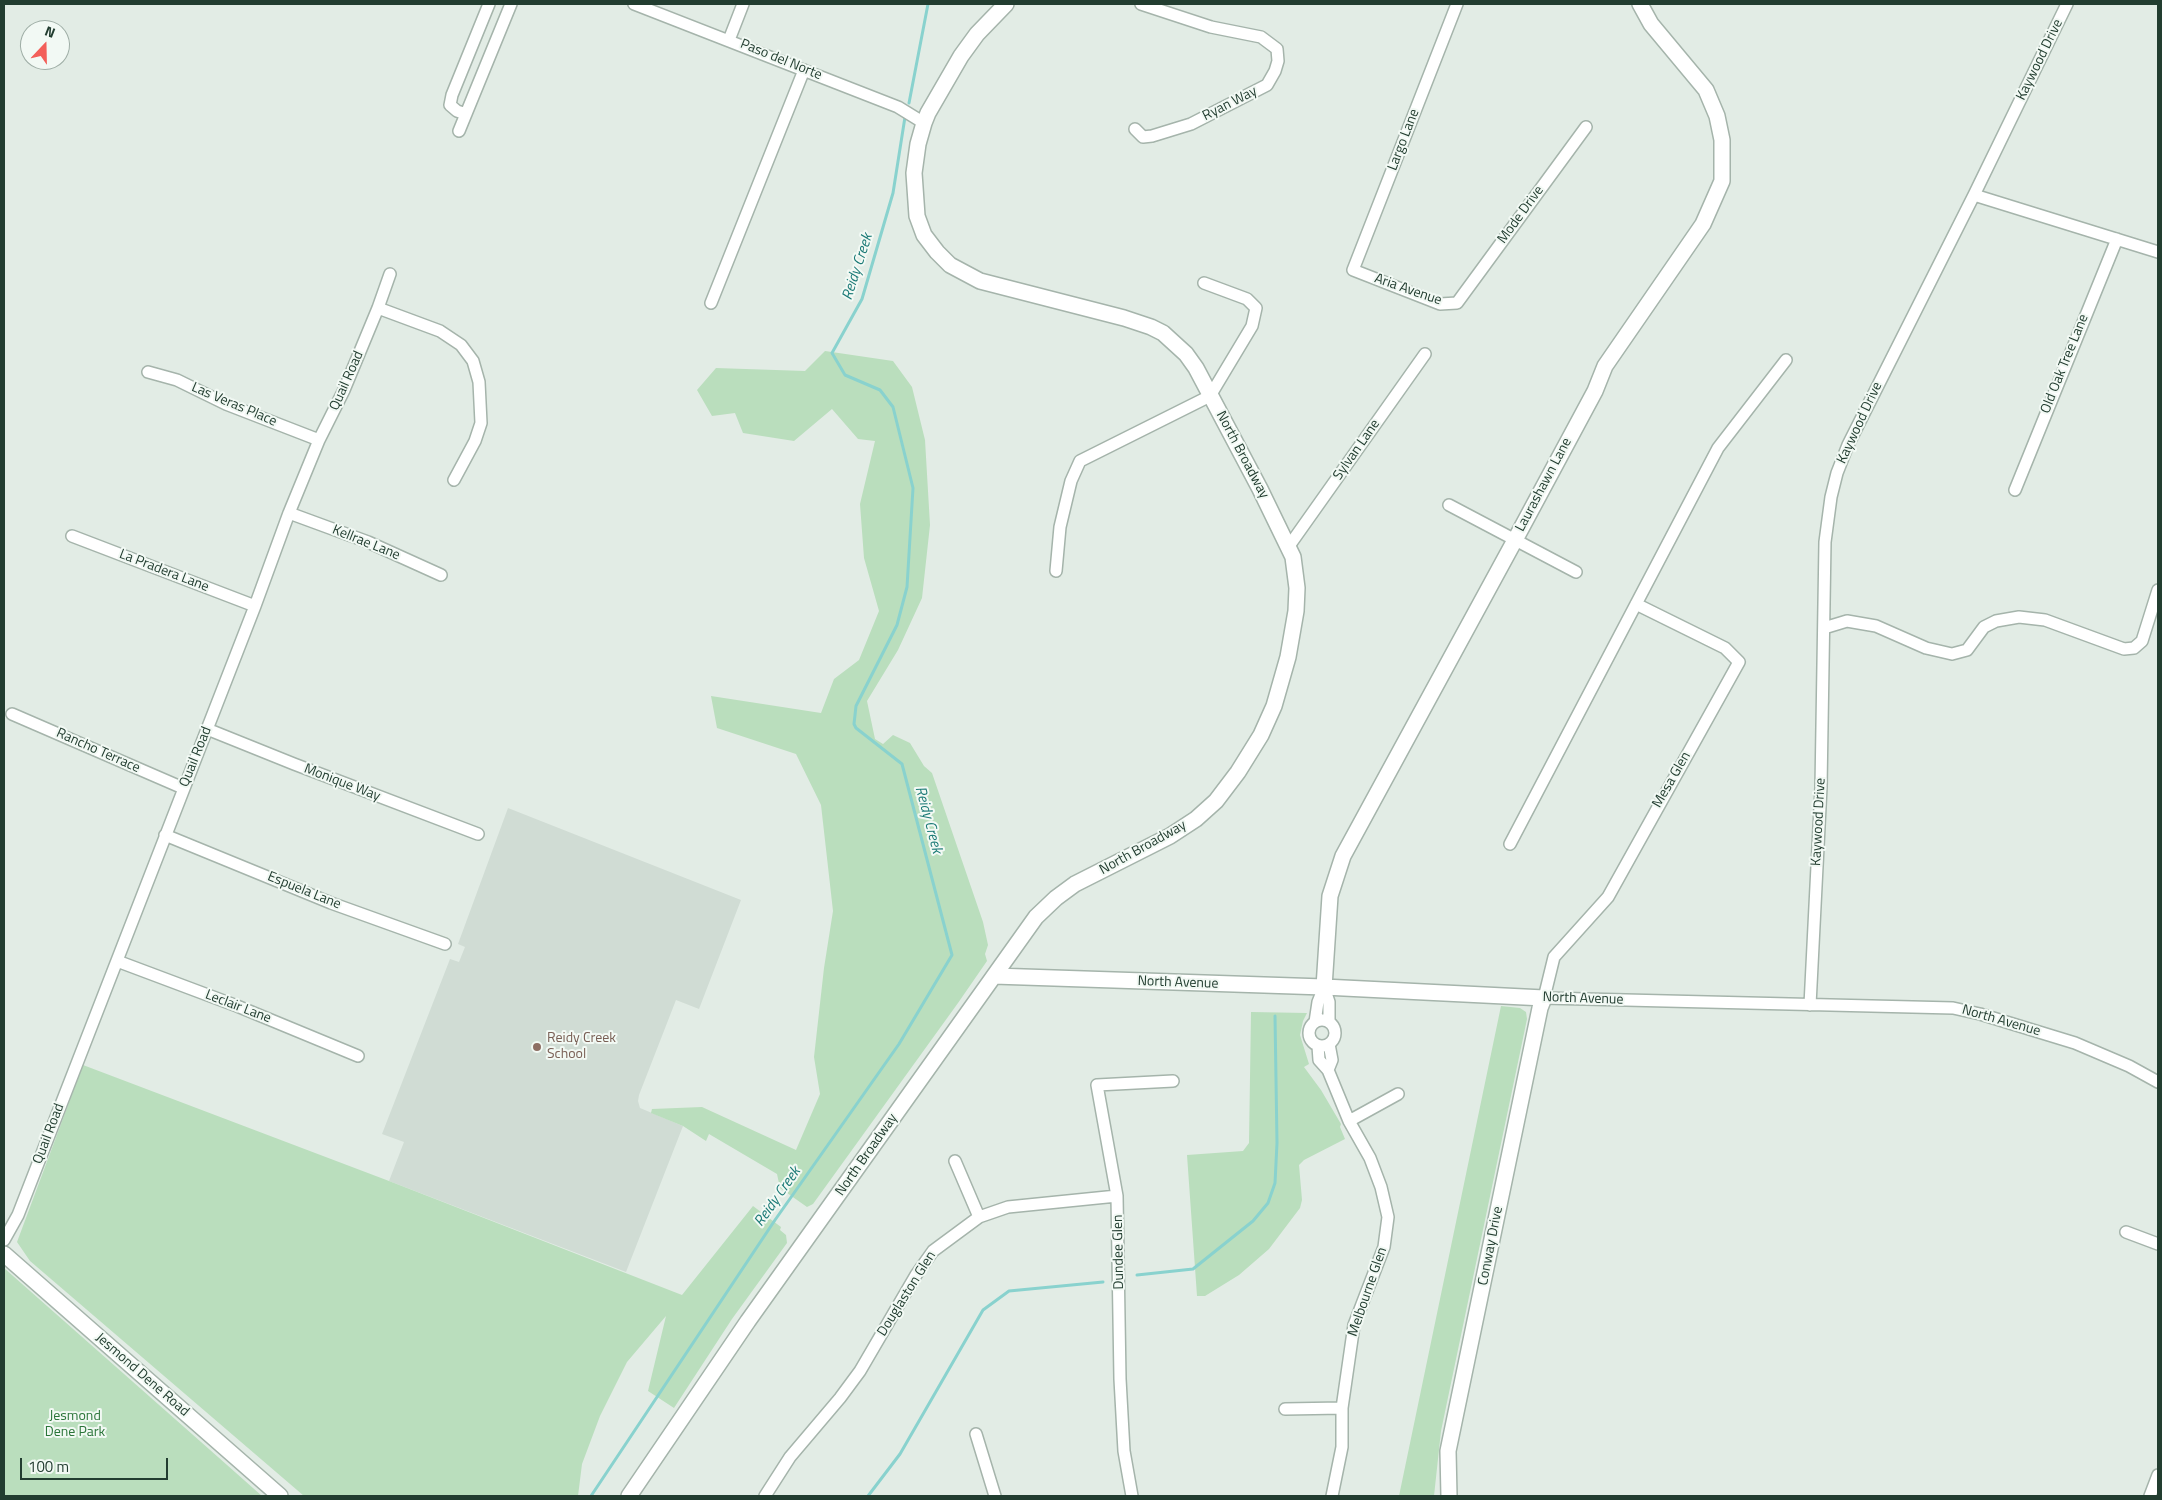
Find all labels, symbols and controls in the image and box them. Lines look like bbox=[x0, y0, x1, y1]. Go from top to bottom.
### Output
street label: Kaywood Drive bbox=[2013, 17, 2067, 103]
north arrow bbox=[20, 20, 70, 70]
text: N bbox=[42, 20, 58, 43]
street label: Paso del Norte bbox=[738, 36, 824, 84]
street label: Ryan Way bbox=[1200, 83, 1260, 125]
street label: Largo Lane bbox=[1385, 107, 1423, 173]
street label: Mode Drive bbox=[1494, 183, 1548, 247]
water label: Reidy Creek bbox=[839, 232, 877, 302]
street label: Aria Avenue bbox=[1372, 271, 1444, 309]
street label: Old Oak Tree Lane bbox=[2037, 312, 2093, 416]
street label: Quail Road bbox=[326, 349, 368, 413]
street label: Las Veras Place bbox=[189, 379, 279, 431]
street label: Kaywood Drive bbox=[1834, 380, 1886, 466]
street label: North Broadway bbox=[1212, 408, 1272, 502]
street label: Sylvan Lane bbox=[1330, 417, 1384, 483]
street label: Laurashawn Lane bbox=[1512, 435, 1576, 535]
street label: Kellrae Lane bbox=[330, 522, 402, 564]
street label: La Pradera Lane bbox=[117, 546, 211, 596]
street label: Quail Road bbox=[176, 724, 216, 790]
street label: Rancho Terrace bbox=[53, 725, 143, 777]
street label: Mesa Glen bbox=[1649, 749, 1695, 811]
street label: Monique Way bbox=[301, 761, 383, 805]
street label: Kaywood Drive bbox=[1808, 778, 1830, 866]
water label: Reidy Creek bbox=[910, 785, 946, 855]
street label: North Broadway bbox=[1097, 817, 1189, 879]
street label: Espuela Lane bbox=[265, 869, 343, 913]
street label: North Avenue bbox=[1137, 973, 1219, 993]
street label: Leclair Lane bbox=[203, 987, 273, 1027]
street label: North Avenue bbox=[1542, 989, 1624, 1009]
street label: North Avenue bbox=[1960, 1002, 2042, 1040]
place label: Reidy Creek School bbox=[547, 1031, 616, 1064]
marker: Reidy Creek School bbox=[531, 1041, 543, 1053]
street label: Quail Road bbox=[30, 1101, 68, 1167]
street label: North Broadway bbox=[832, 1111, 902, 1199]
water label: Reidy Creek bbox=[751, 1164, 805, 1230]
street label: Conway Drive bbox=[1475, 1205, 1507, 1287]
street label: Dundee Glen bbox=[1110, 1214, 1128, 1290]
street label: Melbourne Glen bbox=[1345, 1245, 1391, 1339]
street label: Douglaston Glen bbox=[874, 1248, 940, 1340]
street label: Jesmond Dene Road bbox=[92, 1330, 192, 1420]
park label: Jesmond Dene Park bbox=[45, 1409, 105, 1441]
scale bar bbox=[22, 1448, 170, 1480]
text: 100 m bbox=[28, 1455, 69, 1478]

